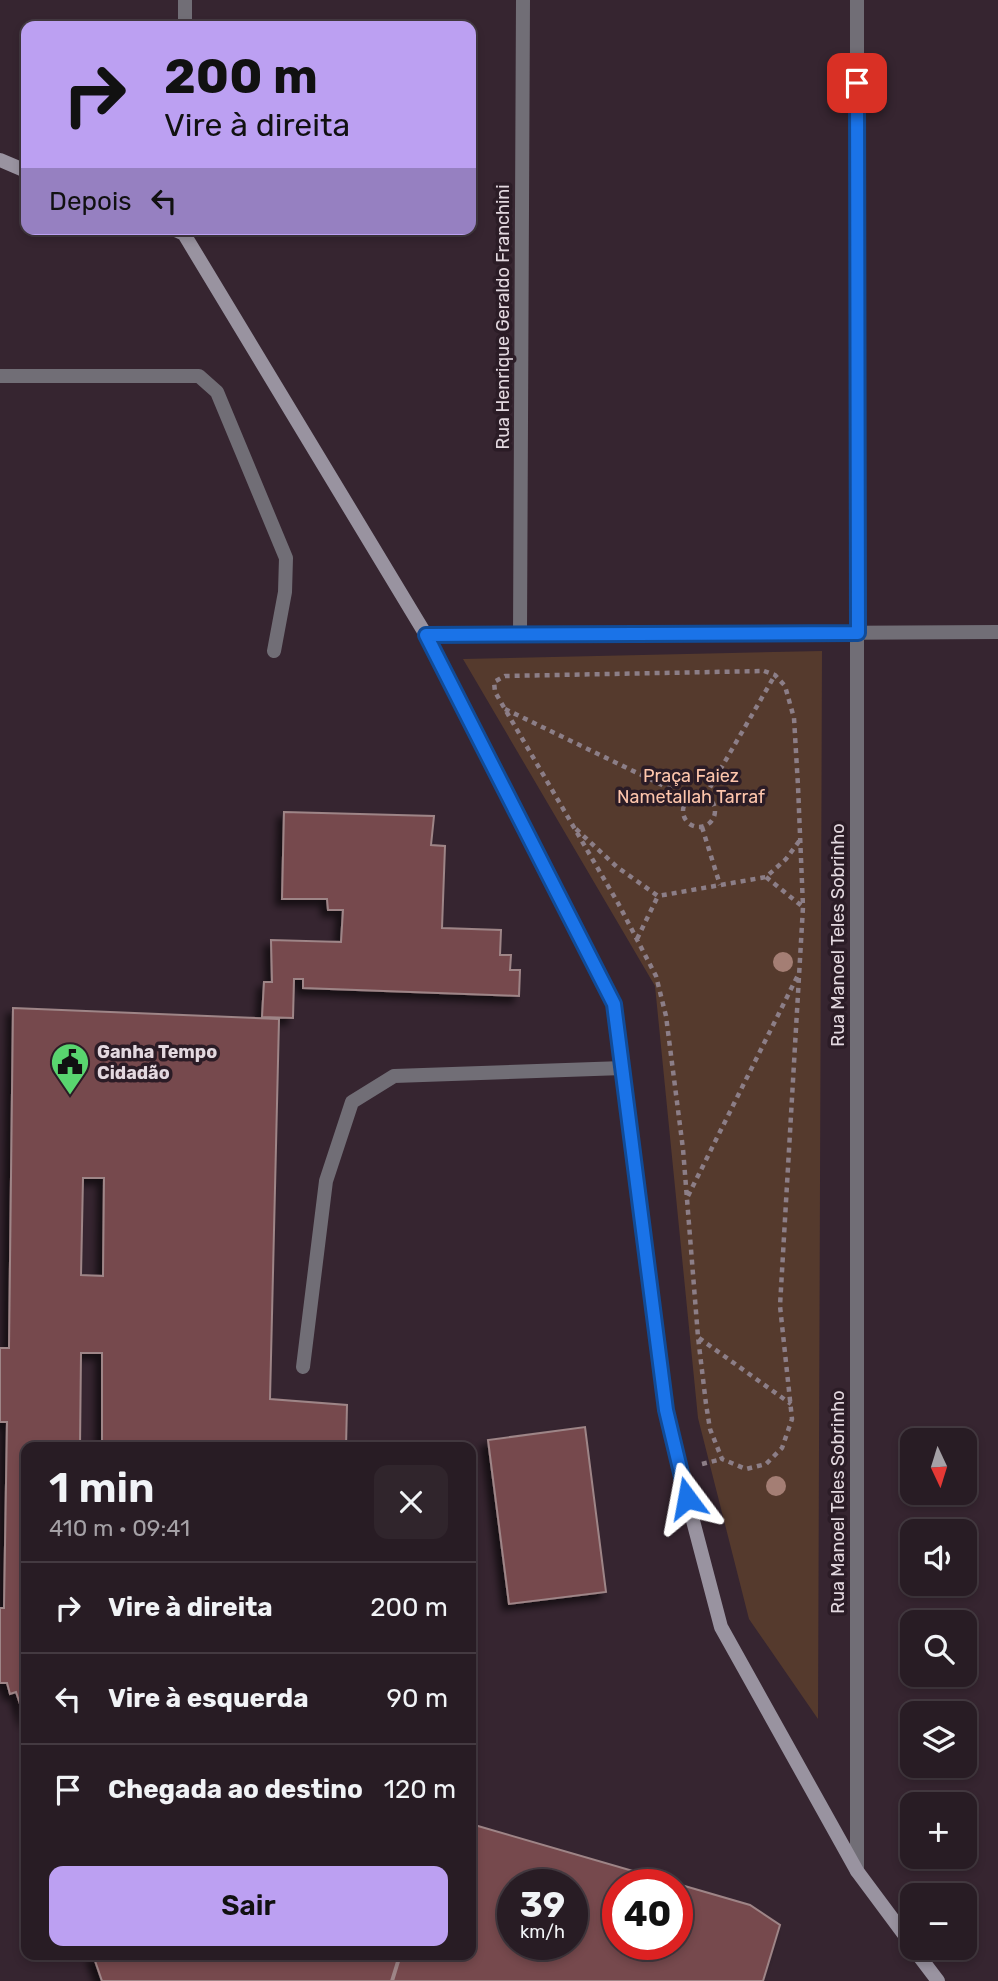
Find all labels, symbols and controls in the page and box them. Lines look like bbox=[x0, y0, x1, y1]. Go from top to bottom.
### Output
text: 200 m bbox=[164, 47, 318, 105]
icon: right bbox=[49, 49, 140, 140]
pin bbox=[827, 53, 887, 113]
icon: arrive bbox=[838, 64, 876, 102]
text: Vire à direita bbox=[164, 106, 350, 144]
icon: left bbox=[145, 182, 183, 220]
street label: Rua Henrique Geraldo Franchini bbox=[492, 184, 514, 450]
text: Depois bbox=[49, 186, 131, 217]
park label: Praça Faiez Nametallah Tarraf bbox=[617, 765, 765, 808]
street label: Rua Manoel Teles Sobrinho bbox=[827, 823, 849, 1047]
public building icon: Ganha Tempo Cidadão bbox=[49, 1041, 91, 1096]
place label: Ganha Tempo Cidadão bbox=[97, 1041, 217, 1084]
street label: Rua Manoel Teles Sobrinho bbox=[827, 1390, 849, 1614]
north arrow bbox=[900, 1428, 976, 1505]
map controls bbox=[900, 1428, 977, 1960]
position arrow bbox=[650, 1461, 724, 1535]
text: 1 min bbox=[49, 1463, 155, 1513]
button: close bbox=[374, 1465, 448, 1539]
text: 410 m · 09:41 bbox=[49, 1514, 190, 1542]
button: sound bbox=[900, 1519, 977, 1596]
icon: right bbox=[49, 1589, 87, 1627]
text: Vire à direita bbox=[108, 1592, 273, 1623]
text: 200 m bbox=[370, 1592, 448, 1623]
button: search bbox=[900, 1610, 977, 1687]
icon: left bbox=[49, 1680, 87, 1718]
text: Vire à esquerda bbox=[108, 1683, 309, 1714]
text: 90 m bbox=[387, 1683, 448, 1714]
button: layers bbox=[900, 1701, 977, 1778]
icon: arrive bbox=[49, 1771, 87, 1809]
text: Chegada ao destino bbox=[108, 1774, 363, 1805]
text: 120 m bbox=[384, 1774, 456, 1805]
button: + bbox=[900, 1792, 977, 1869]
button: Sair bbox=[49, 1866, 448, 1946]
speed limit sign: 40 bbox=[602, 1869, 693, 1960]
button: − bbox=[900, 1883, 977, 1960]
text: 39 bbox=[520, 1884, 565, 1926]
text: km/h bbox=[520, 1921, 565, 1943]

